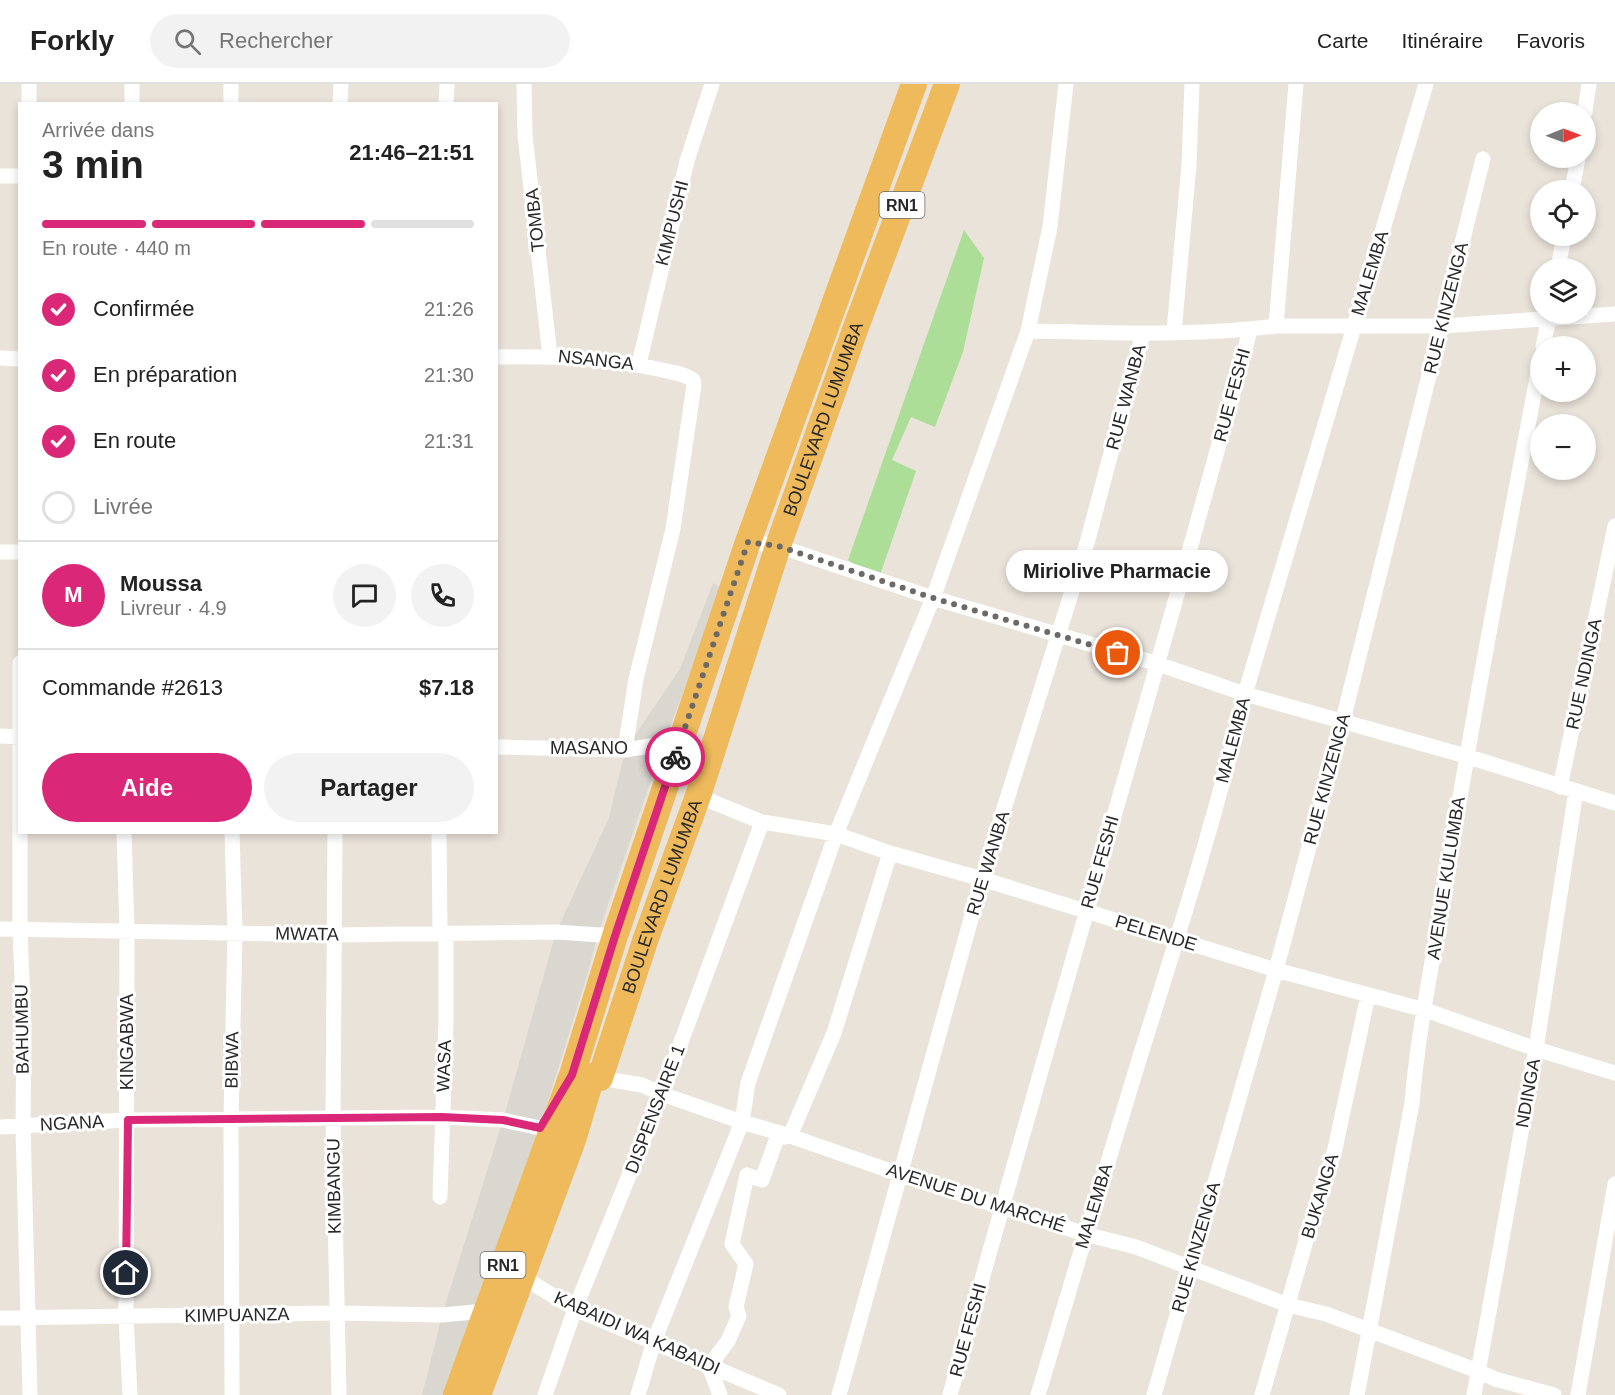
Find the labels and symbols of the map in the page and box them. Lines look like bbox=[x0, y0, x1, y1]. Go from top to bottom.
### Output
north arrow bbox=[1530, 102, 1596, 168]
street label: KIMPUSHI bbox=[652, 178, 692, 268]
street label: TOMBA bbox=[522, 187, 548, 253]
road number: RN1 bbox=[880, 192, 924, 218]
street label: MALEMBA bbox=[1348, 228, 1392, 318]
street label: RUE KINZENGA bbox=[1420, 240, 1472, 376]
street label: BOULEVARD LUMUMBA bbox=[779, 319, 867, 519]
street label: RUE WANBA bbox=[1102, 342, 1150, 452]
street label: NSANGA bbox=[557, 346, 635, 374]
street label: RUE FESHI bbox=[1210, 346, 1254, 444]
callout: Miriolive Pharmacie bbox=[1007, 551, 1229, 593]
street label: RUE NDINGA bbox=[1562, 617, 1606, 731]
pin bbox=[1092, 627, 1143, 678]
street label: MALEMBA bbox=[1212, 695, 1254, 785]
street label: RUE KINZENGA bbox=[1300, 711, 1354, 847]
courier bbox=[645, 727, 705, 787]
street label: MASANO bbox=[550, 738, 628, 758]
street label: AVENUE KULUMBA bbox=[1423, 795, 1469, 961]
street label: BOULEVARD LUMUMBA bbox=[618, 797, 706, 996]
street label: RUE WANBA bbox=[963, 808, 1013, 918]
street label: RUE FESHI bbox=[1077, 813, 1123, 911]
street label: PELENDE bbox=[1113, 911, 1199, 955]
street label: MWATA bbox=[275, 923, 339, 945]
street label: BAHUMBU bbox=[11, 984, 33, 1074]
street label: KINGABWA bbox=[117, 994, 137, 1090]
street label: BIBWA bbox=[222, 1031, 242, 1089]
street label: WASA bbox=[433, 1039, 455, 1093]
street label: DISPENSAIRE 1 bbox=[621, 1042, 689, 1176]
street label: NDINGA bbox=[1512, 1057, 1544, 1129]
street label: NGANA bbox=[40, 1111, 104, 1135]
street label: KIMBANGU bbox=[323, 1138, 345, 1234]
street label: BUKANGA bbox=[1298, 1151, 1342, 1241]
street label: AVENUE DU MARCHÉ bbox=[884, 1160, 1068, 1236]
street label: MALEMBA bbox=[1072, 1161, 1116, 1251]
street label: RUE KINZENGA bbox=[1168, 1179, 1224, 1315]
pin bbox=[100, 1247, 151, 1298]
road number: RN1 bbox=[480, 1252, 526, 1278]
street label: RUE FESHI bbox=[946, 1281, 990, 1379]
street label: KABAIDI WA KABAIDI bbox=[551, 1287, 723, 1379]
street label: KIMPUANZA bbox=[184, 1304, 290, 1326]

